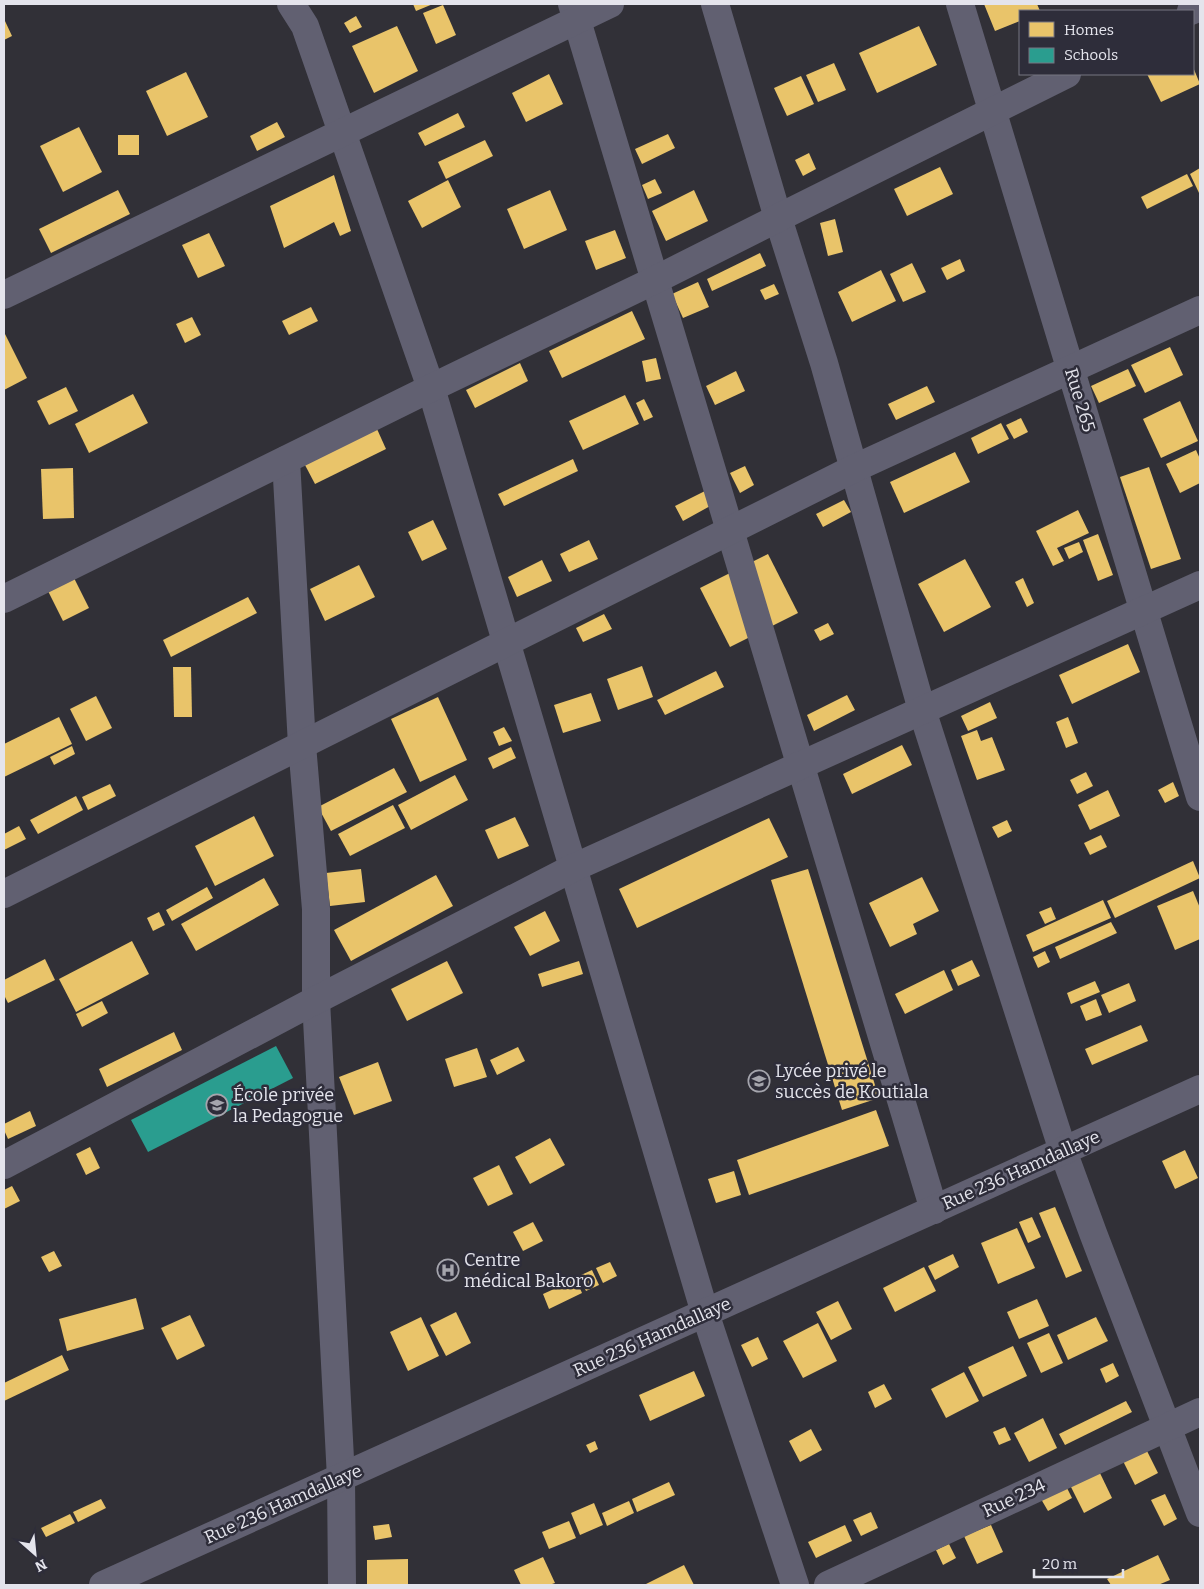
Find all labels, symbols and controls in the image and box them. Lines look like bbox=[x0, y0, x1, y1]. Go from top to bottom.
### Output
legend bbox=[1019, 10, 1194, 75]
text: Homes bbox=[1064, 21, 1114, 39]
text: Schools bbox=[1064, 46, 1118, 64]
street label: Rue 265 bbox=[1060, 365, 1100, 435]
place label: Lycée privé le succès de Koutiala bbox=[775, 1060, 929, 1103]
school or university icon: Lycée privé le succès de Koutiala bbox=[747, 1069, 771, 1093]
place label: École privée la Pedagogue bbox=[233, 1083, 343, 1127]
school or university icon: École privée la Pedagogue bbox=[205, 1093, 229, 1117]
street label: Rue 236 Hamdallaye bbox=[939, 1125, 1103, 1215]
place label: Centre médical Bakoro bbox=[464, 1249, 593, 1292]
hospital icon: Centre médical Bakoro bbox=[436, 1258, 460, 1282]
street label: Rue 236 Hamdallaye bbox=[570, 1292, 734, 1382]
street label: Rue 236 Hamdallaye bbox=[201, 1459, 365, 1549]
street label: Rue 234 bbox=[979, 1474, 1049, 1522]
north arrow bbox=[10, 1529, 60, 1579]
scale bar bbox=[1034, 1546, 1123, 1578]
text: N bbox=[32, 1555, 49, 1575]
text: 20 m bbox=[1042, 1555, 1078, 1573]

